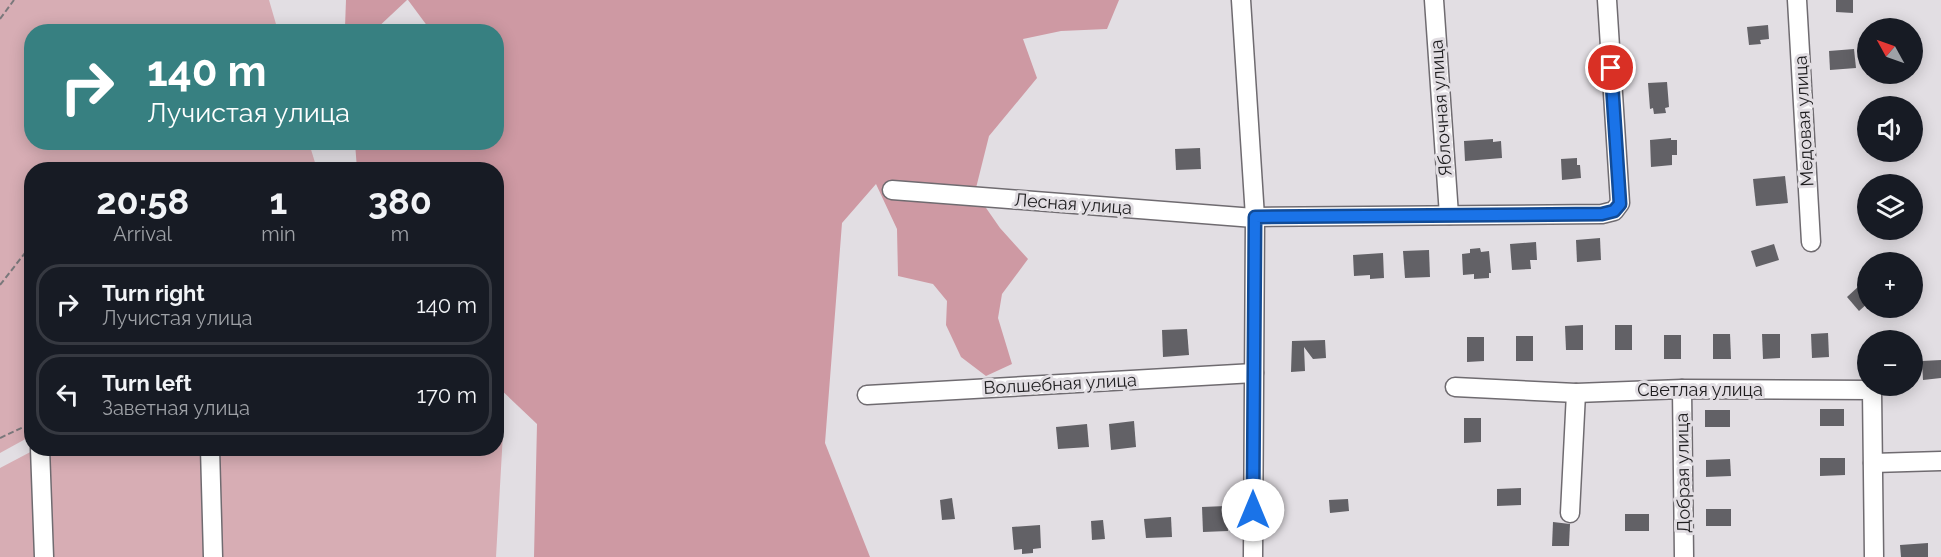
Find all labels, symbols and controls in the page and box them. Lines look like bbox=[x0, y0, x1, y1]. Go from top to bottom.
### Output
north arrow bbox=[1857, 18, 1923, 84]
map controls bbox=[1857, 18, 1923, 396]
street label: Яблочная улица bbox=[1425, 39, 1456, 177]
pin bbox=[1585, 42, 1636, 93]
text: 140 m bbox=[147, 47, 267, 96]
icon: right bbox=[48, 48, 126, 126]
icon: arrive bbox=[1594, 51, 1627, 84]
street label: Медовая улица bbox=[1790, 55, 1817, 187]
button: sound bbox=[1857, 96, 1923, 162]
text: Лучистая улица bbox=[147, 97, 350, 128]
button: layers bbox=[1857, 174, 1923, 240]
text: 20:58 bbox=[96, 180, 189, 222]
text: 1 bbox=[270, 180, 287, 222]
text: 380 bbox=[368, 180, 432, 222]
street label: Лесная улица bbox=[1013, 189, 1133, 218]
text: Arrival bbox=[113, 222, 172, 246]
text: min bbox=[261, 222, 296, 246]
text: m bbox=[391, 222, 409, 246]
button: + bbox=[1857, 252, 1923, 318]
text: Turn right bbox=[102, 280, 205, 306]
icon: right bbox=[51, 288, 84, 321]
text: 140 m bbox=[416, 292, 477, 318]
text: Лучистая улица bbox=[102, 306, 252, 330]
button: − bbox=[1857, 330, 1923, 396]
street label: Волшебная улица bbox=[983, 369, 1137, 398]
text: Turn left bbox=[102, 370, 192, 396]
icon: left bbox=[51, 378, 84, 411]
street label: Светлая улица bbox=[1637, 379, 1763, 400]
text: 170 m bbox=[417, 382, 477, 408]
text: Заветная улица bbox=[102, 396, 250, 420]
street label: Добрая улица bbox=[1671, 413, 1694, 533]
position arrow bbox=[1221, 478, 1285, 542]

